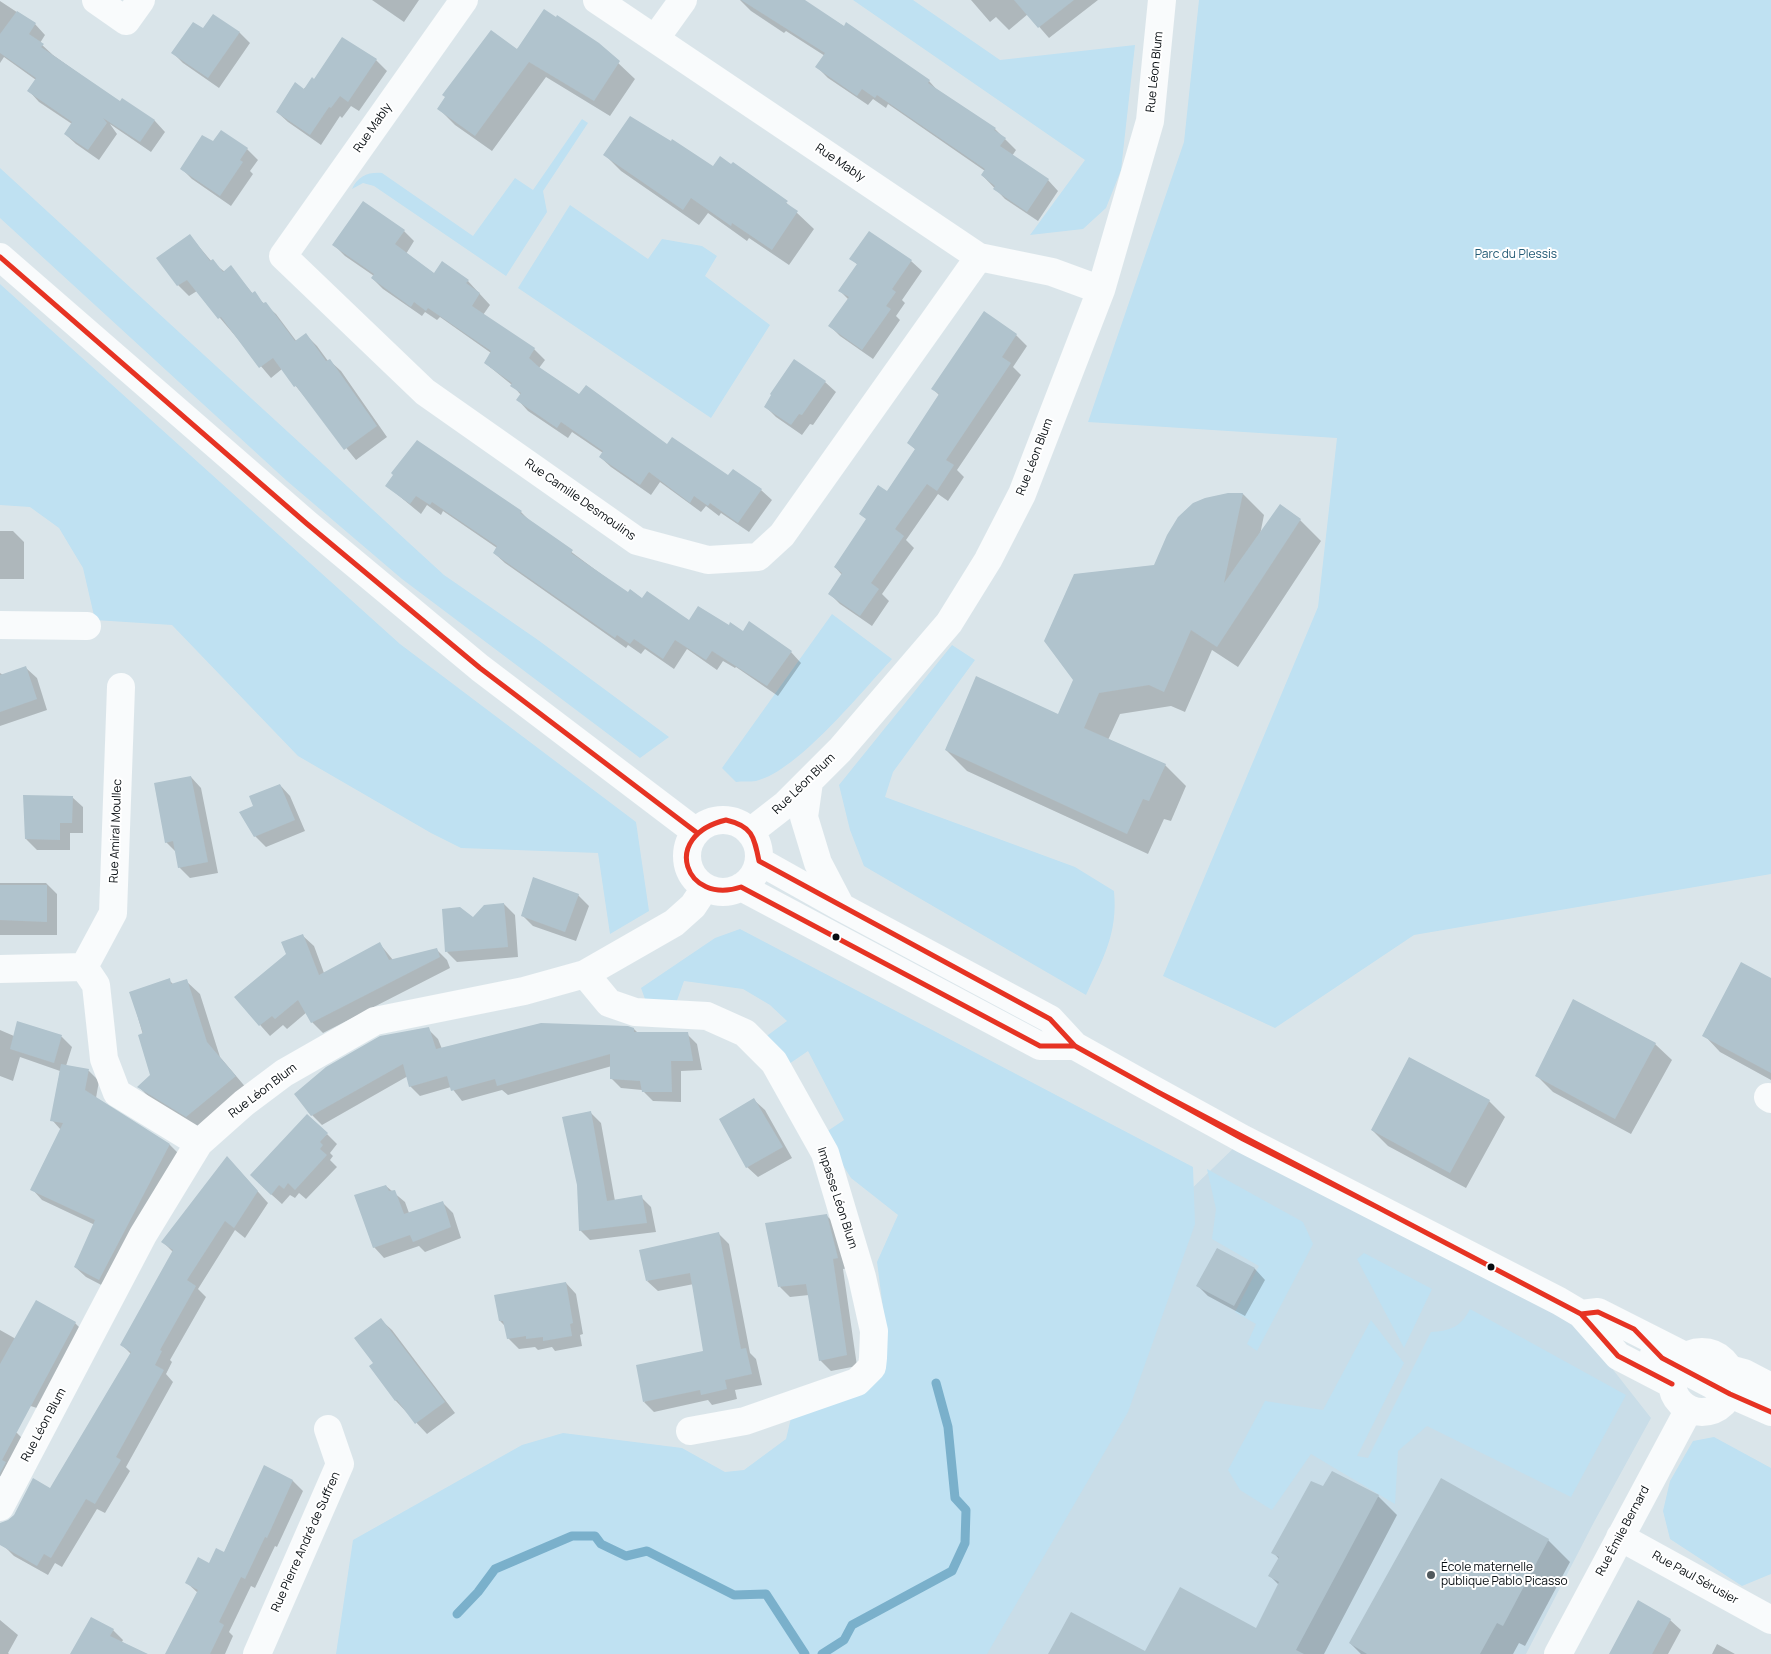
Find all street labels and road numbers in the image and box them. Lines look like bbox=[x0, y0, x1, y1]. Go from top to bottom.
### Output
street label: Rue Léon Blum bbox=[1144, 31, 1166, 113]
street label: Rue Mably bbox=[351, 100, 395, 156]
street label: Rue Mably bbox=[812, 141, 868, 185]
street label: Rue Léon Blum bbox=[1014, 416, 1056, 498]
street label: Rue Camille Desmoulins bbox=[522, 456, 638, 544]
street label: Rue Léon Blum bbox=[770, 751, 838, 817]
street label: Rue Amiral Moullec bbox=[107, 779, 125, 883]
street label: Rue Léon Blum bbox=[226, 1061, 300, 1121]
street label: Impasse Léon Blum bbox=[814, 1145, 860, 1251]
street label: Rue Léon Blum bbox=[19, 1386, 69, 1464]
street label: Rue Pierre André de Suffren bbox=[269, 1470, 343, 1614]
street label: Rue Émile Bernard bbox=[1593, 1483, 1653, 1579]
street label: Rue Paul Sérusier bbox=[1649, 1548, 1741, 1608]

